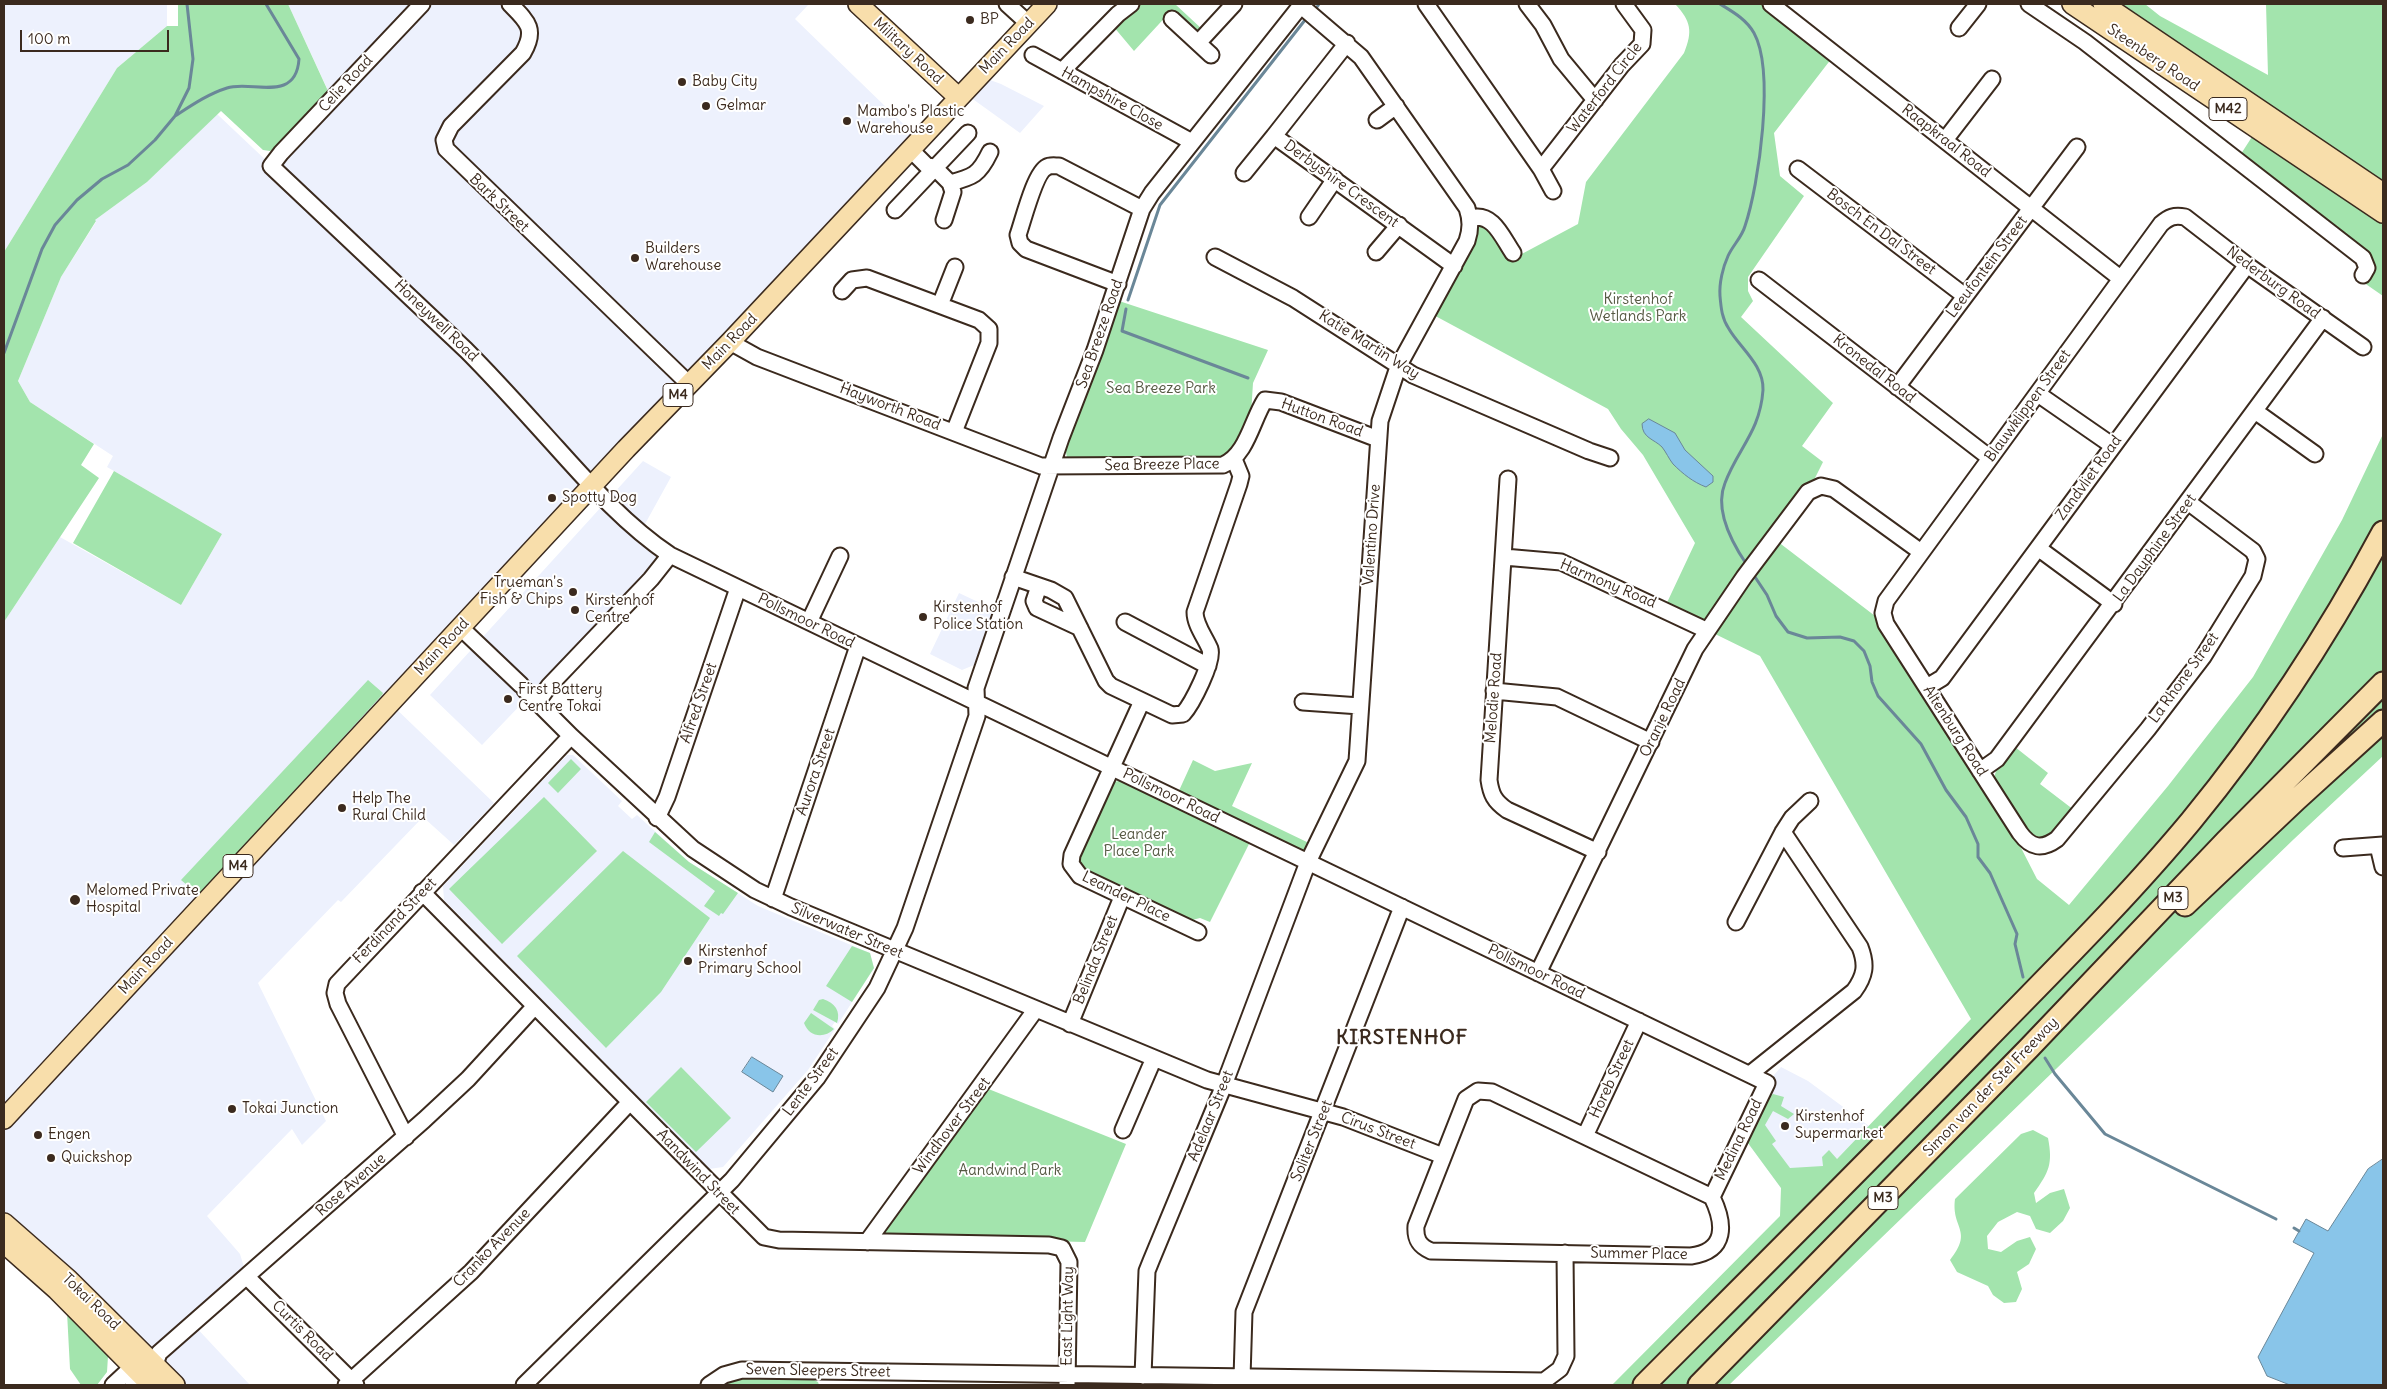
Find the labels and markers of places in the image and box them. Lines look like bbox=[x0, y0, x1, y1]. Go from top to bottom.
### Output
place label: BP bbox=[980, 11, 999, 29]
marker: BP bbox=[964, 14, 976, 26]
place label: Baby City bbox=[692, 73, 758, 91]
marker: Baby City bbox=[676, 76, 688, 88]
place label: Gelmar bbox=[716, 97, 766, 115]
marker: Gelmar bbox=[700, 100, 712, 112]
place label: Mambo's Plastic Warehouse bbox=[857, 103, 964, 138]
marker: Mambo's Plastic Warehouse bbox=[841, 115, 853, 127]
place label: Builders Warehouse bbox=[645, 240, 721, 275]
marker: Builders Warehouse bbox=[629, 252, 641, 264]
place label: Spotty Dog bbox=[562, 489, 637, 507]
marker: Spotty Dog bbox=[546, 492, 558, 504]
place label: Trueman's Fish & Chips bbox=[480, 574, 563, 609]
marker: Trueman's Fish & Chips bbox=[567, 586, 579, 598]
place label: Kirstenhof Centre bbox=[585, 592, 654, 627]
place label: Kirstenhof Police Station bbox=[933, 599, 1023, 634]
marker: Kirstenhof Centre bbox=[569, 604, 581, 616]
marker: Kirstenhof Police Station bbox=[917, 611, 929, 623]
place label: First Battery Centre Tokai bbox=[518, 681, 602, 716]
marker: First Battery Centre Tokai bbox=[502, 693, 514, 705]
place label: Help The Rural Child bbox=[352, 790, 426, 825]
marker: Help The Rural Child bbox=[336, 802, 348, 814]
place label: Melomed Private Hospital bbox=[86, 882, 199, 917]
marker: Melomed Private Hospital bbox=[68, 893, 82, 907]
place label: Kirstenhof Primary School bbox=[698, 943, 801, 978]
marker: Kirstenhof Primary School bbox=[682, 955, 694, 967]
place label: Tokai Junction bbox=[242, 1100, 339, 1118]
marker: Tokai Junction bbox=[226, 1103, 238, 1115]
place label: Kirstenhof Supermarket bbox=[1795, 1108, 1883, 1143]
marker: Kirstenhof Supermarket bbox=[1779, 1120, 1791, 1132]
place label: Engen bbox=[48, 1126, 91, 1144]
marker: Engen bbox=[32, 1129, 44, 1141]
place label: Quickshop bbox=[61, 1149, 132, 1167]
marker: Quickshop bbox=[45, 1152, 57, 1164]

